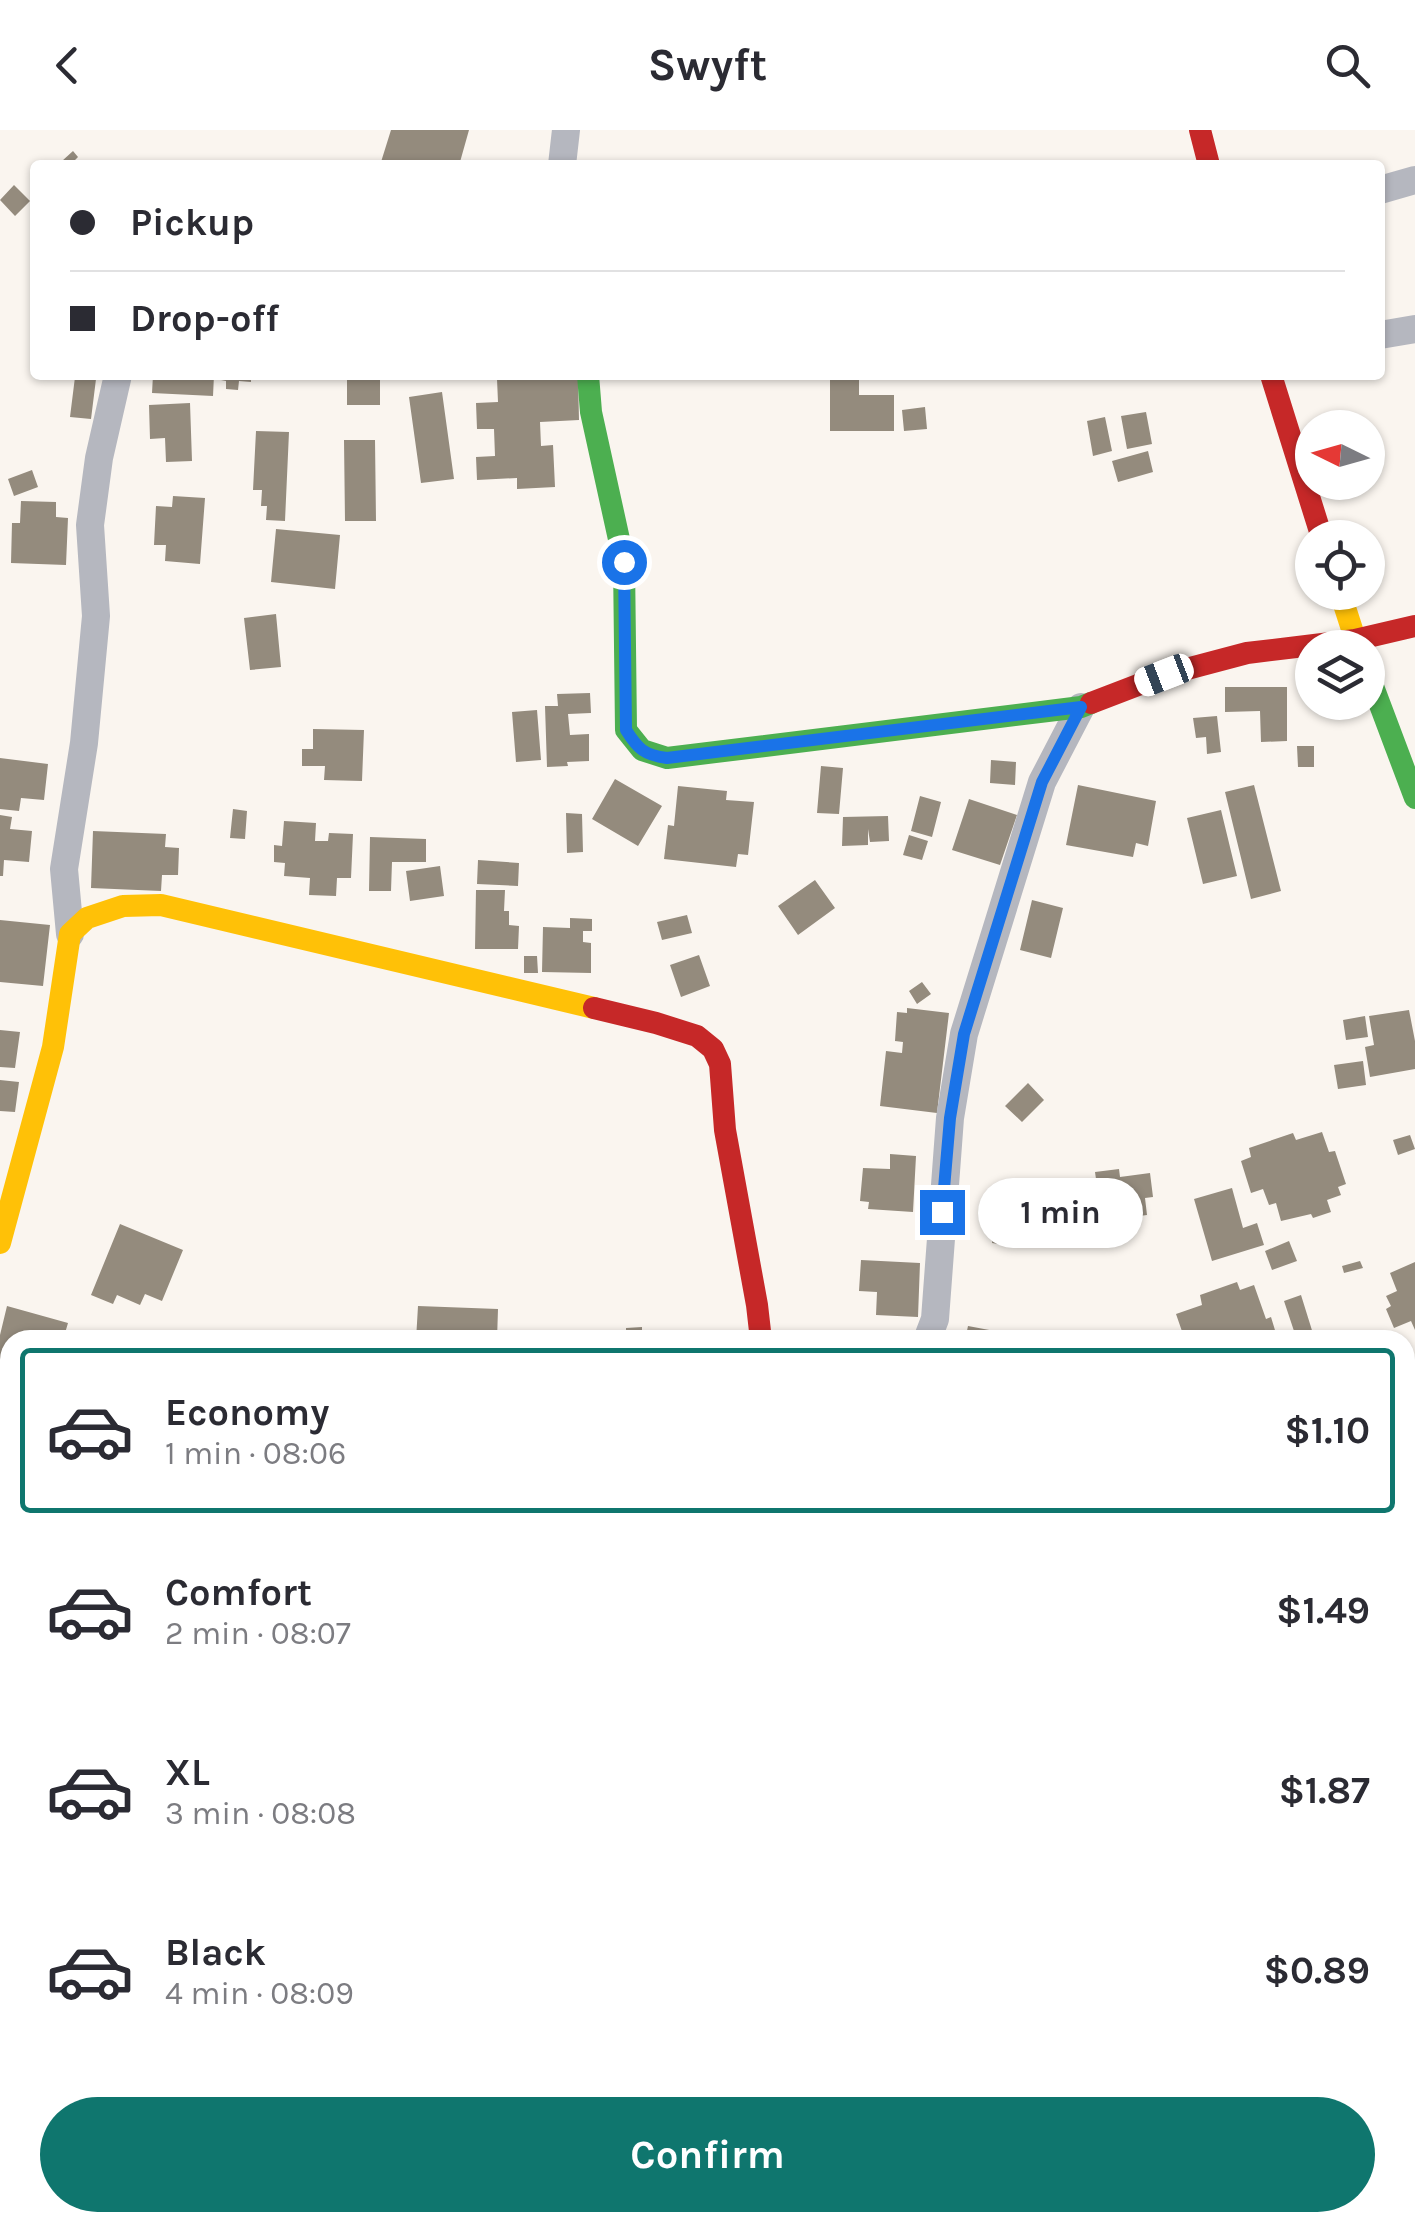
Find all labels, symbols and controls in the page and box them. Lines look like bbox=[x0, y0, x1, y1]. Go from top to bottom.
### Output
icon: back bbox=[40, 38, 95, 93]
icon: search bbox=[1320, 38, 1375, 93]
text: Swyft bbox=[648, 39, 767, 91]
text: Pickup bbox=[130, 200, 254, 245]
text: Drop-off bbox=[130, 296, 279, 341]
north arrow bbox=[1295, 410, 1385, 500]
map controls bbox=[1295, 410, 1385, 720]
button: locate bbox=[1295, 520, 1385, 610]
route start bbox=[602, 540, 647, 585]
button: layers bbox=[1295, 630, 1385, 720]
car bbox=[1131, 650, 1197, 700]
callout: 1 min bbox=[977, 1177, 1142, 1247]
route end bbox=[920, 1190, 965, 1235]
text: 1 min bbox=[1020, 1194, 1101, 1231]
icon: car bbox=[45, 1386, 135, 1476]
text: Economy bbox=[165, 1390, 329, 1435]
text: $1.10 bbox=[1285, 1408, 1370, 1453]
text: 1 min · 08:06 bbox=[165, 1435, 346, 1472]
icon: car bbox=[45, 1566, 135, 1656]
text: Comfort bbox=[165, 1570, 312, 1615]
text: $1.49 bbox=[1276, 1588, 1370, 1633]
text: 2 min · 08:07 bbox=[165, 1615, 351, 1652]
icon: car bbox=[45, 1746, 135, 1836]
text: XL bbox=[165, 1750, 210, 1795]
text: $1.87 bbox=[1279, 1768, 1370, 1813]
text: 3 min · 08:08 bbox=[165, 1795, 356, 1832]
icon: car bbox=[45, 1926, 135, 2016]
text: Black bbox=[165, 1930, 266, 1975]
text: $0.89 bbox=[1264, 1948, 1370, 1993]
text: 4 min · 08:09 bbox=[165, 1975, 354, 2012]
button: Confirm bbox=[40, 2097, 1375, 2212]

